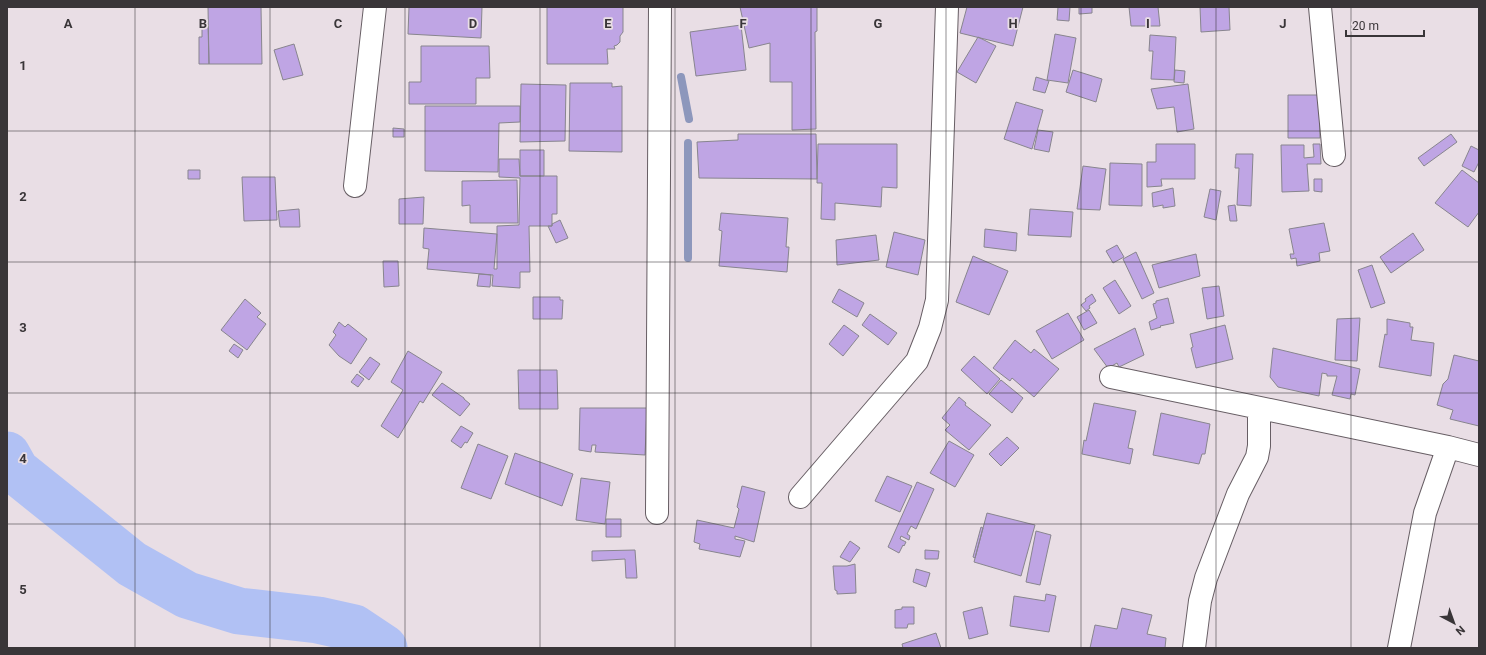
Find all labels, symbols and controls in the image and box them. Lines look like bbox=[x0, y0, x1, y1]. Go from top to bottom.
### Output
scale bar bbox=[1346, 12, 1424, 38]
text: A bbox=[64, 16, 73, 31]
text: B bbox=[199, 16, 207, 31]
text: C bbox=[334, 16, 343, 31]
text: D bbox=[469, 16, 477, 31]
text: E bbox=[604, 16, 612, 31]
text: F bbox=[739, 16, 747, 31]
text: G bbox=[874, 16, 883, 31]
text: H bbox=[1008, 16, 1018, 31]
text: I bbox=[1146, 16, 1150, 31]
text: J bbox=[1279, 16, 1287, 31]
text: 20 m bbox=[1352, 19, 1379, 33]
text: 1 bbox=[19, 58, 27, 73]
text: 2 bbox=[19, 189, 27, 204]
text: 3 bbox=[19, 320, 27, 335]
text: 4 bbox=[19, 451, 27, 466]
text: 5 bbox=[19, 582, 27, 597]
north arrow bbox=[1434, 603, 1474, 643]
text: N bbox=[1453, 623, 1467, 638]

